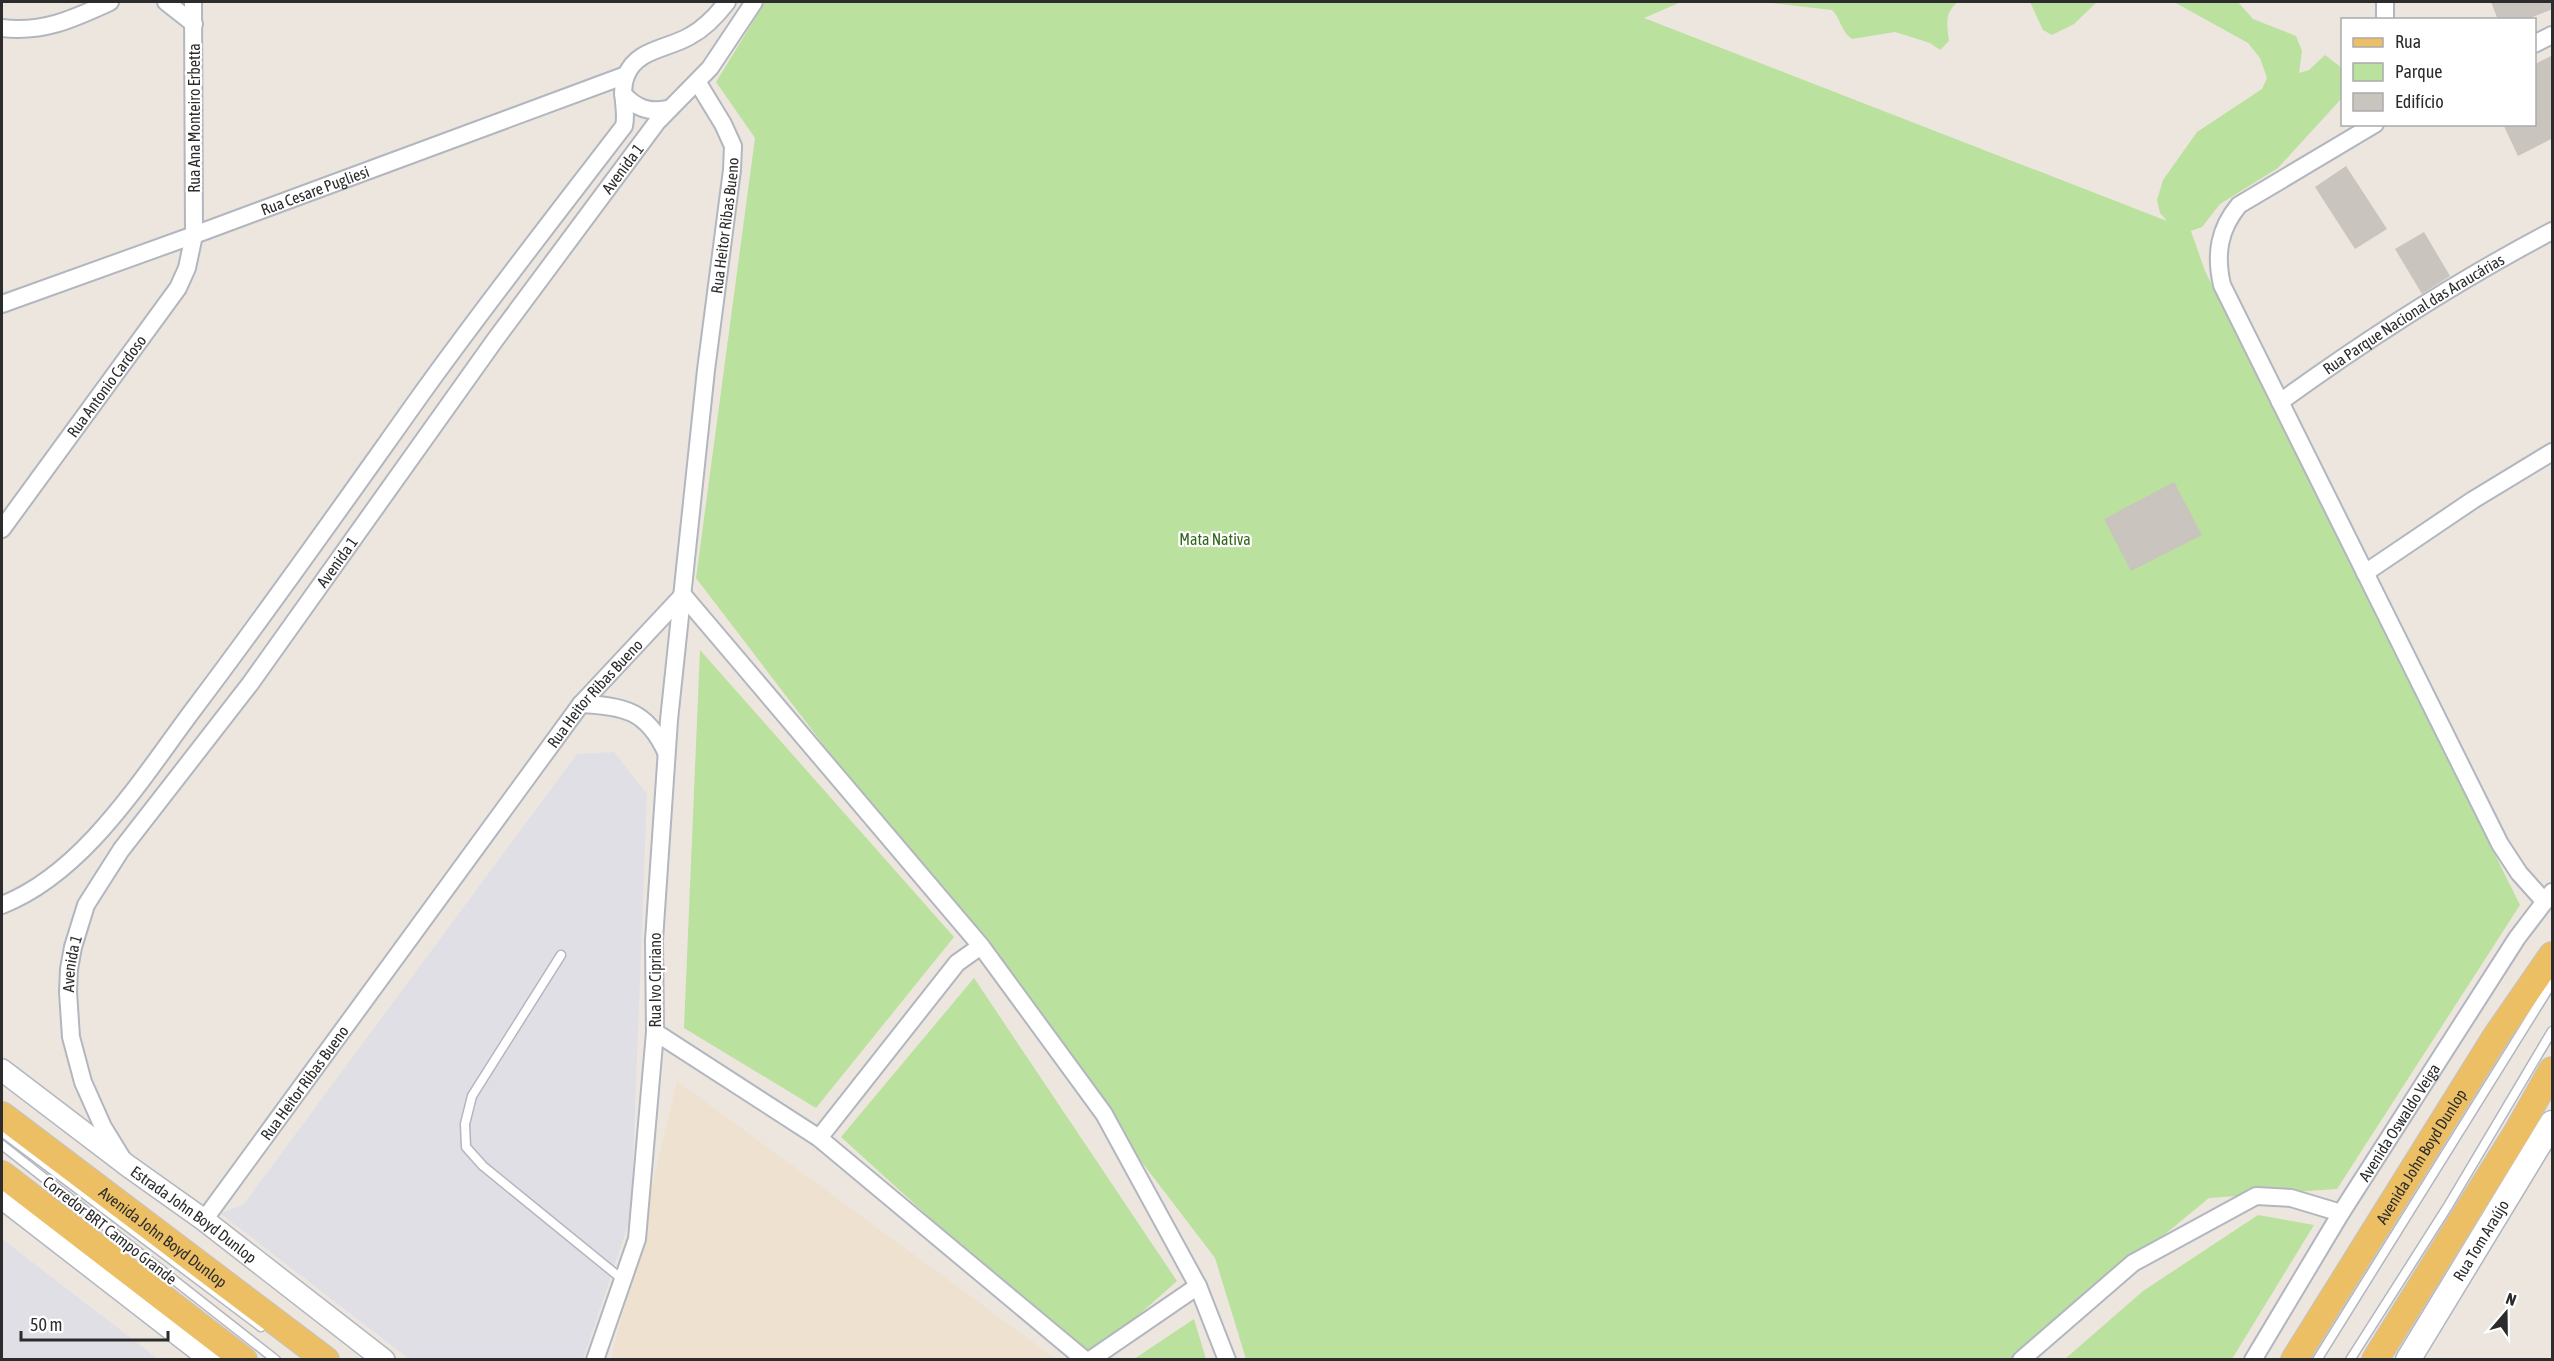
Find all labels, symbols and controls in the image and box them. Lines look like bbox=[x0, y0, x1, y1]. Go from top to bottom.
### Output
legend bbox=[2341, 18, 2536, 126]
text: Rua bbox=[2395, 31, 2421, 52]
street label: Rua Ana Monteiro Erbetta bbox=[185, 43, 203, 193]
text: Parque bbox=[2395, 61, 2443, 82]
text: Edifício bbox=[2395, 91, 2444, 112]
street label: Avenida 1 bbox=[598, 140, 647, 197]
street label: Rua Heitor Ribas Bueno bbox=[707, 157, 742, 295]
street label: Rua Cesare Pugliesi bbox=[258, 162, 372, 218]
street label: Rua Parque Nacional das Araucárias bbox=[2319, 250, 2507, 378]
street label: Rua Antonio Cardoso bbox=[63, 332, 150, 441]
park label: Mata Nativa bbox=[1179, 530, 1251, 548]
street label: Avenida 1 bbox=[313, 533, 361, 591]
street label: Rua Heitor Ribas Bueno bbox=[543, 635, 646, 751]
street label: Rua Ivo Cipriano bbox=[646, 932, 665, 1028]
street label: Avenida 1 bbox=[59, 933, 85, 993]
street label: Rua Heitor Ribas Bueno bbox=[257, 1022, 352, 1143]
street label: Avenida Oswaldo Veiga bbox=[2355, 1060, 2443, 1184]
street label: Avenida John Boyd Dunlop bbox=[2372, 1086, 2471, 1227]
street label: Estrada John Boyd Dunlop bbox=[128, 1162, 260, 1267]
street label: Corredor BRT Campo Grande bbox=[39, 1172, 180, 1289]
street label: Avenida John Boyd Dunlop bbox=[96, 1183, 231, 1292]
street label: Rua Tom Araújo bbox=[2449, 1197, 2512, 1284]
north arrow bbox=[2476, 1283, 2536, 1343]
text: N bbox=[2504, 1289, 2519, 1309]
scale bar bbox=[21, 1304, 168, 1342]
text: 50 m bbox=[30, 1314, 62, 1335]

